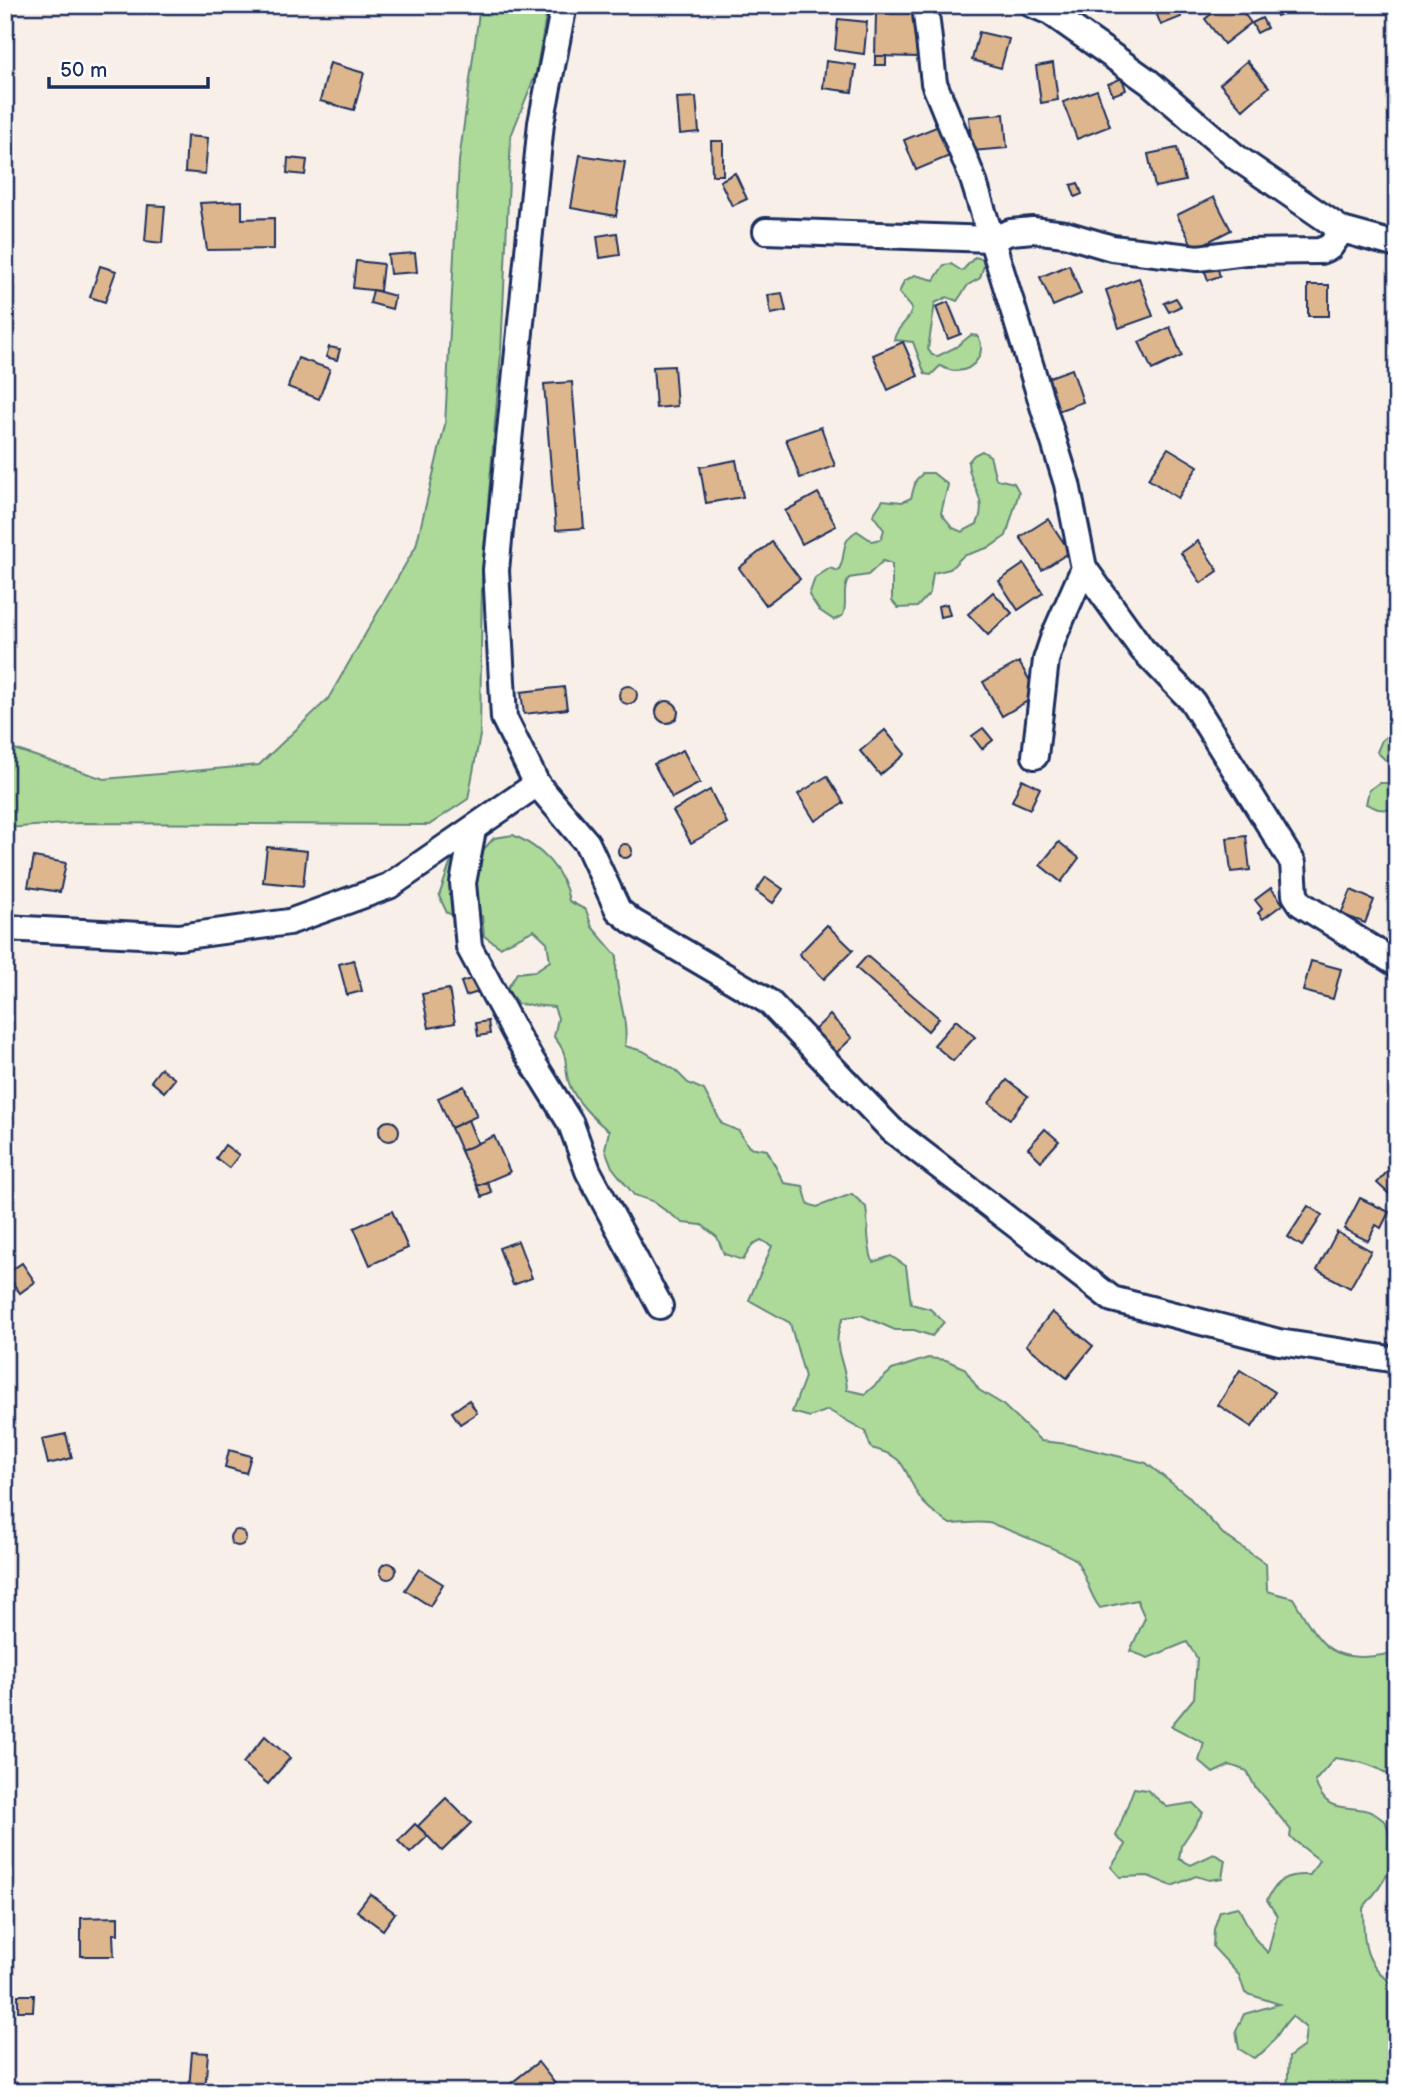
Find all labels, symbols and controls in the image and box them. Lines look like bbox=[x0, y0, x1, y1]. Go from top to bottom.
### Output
scale bar bbox=[49, 46, 208, 90]
text: 50 m bbox=[60, 58, 107, 83]

